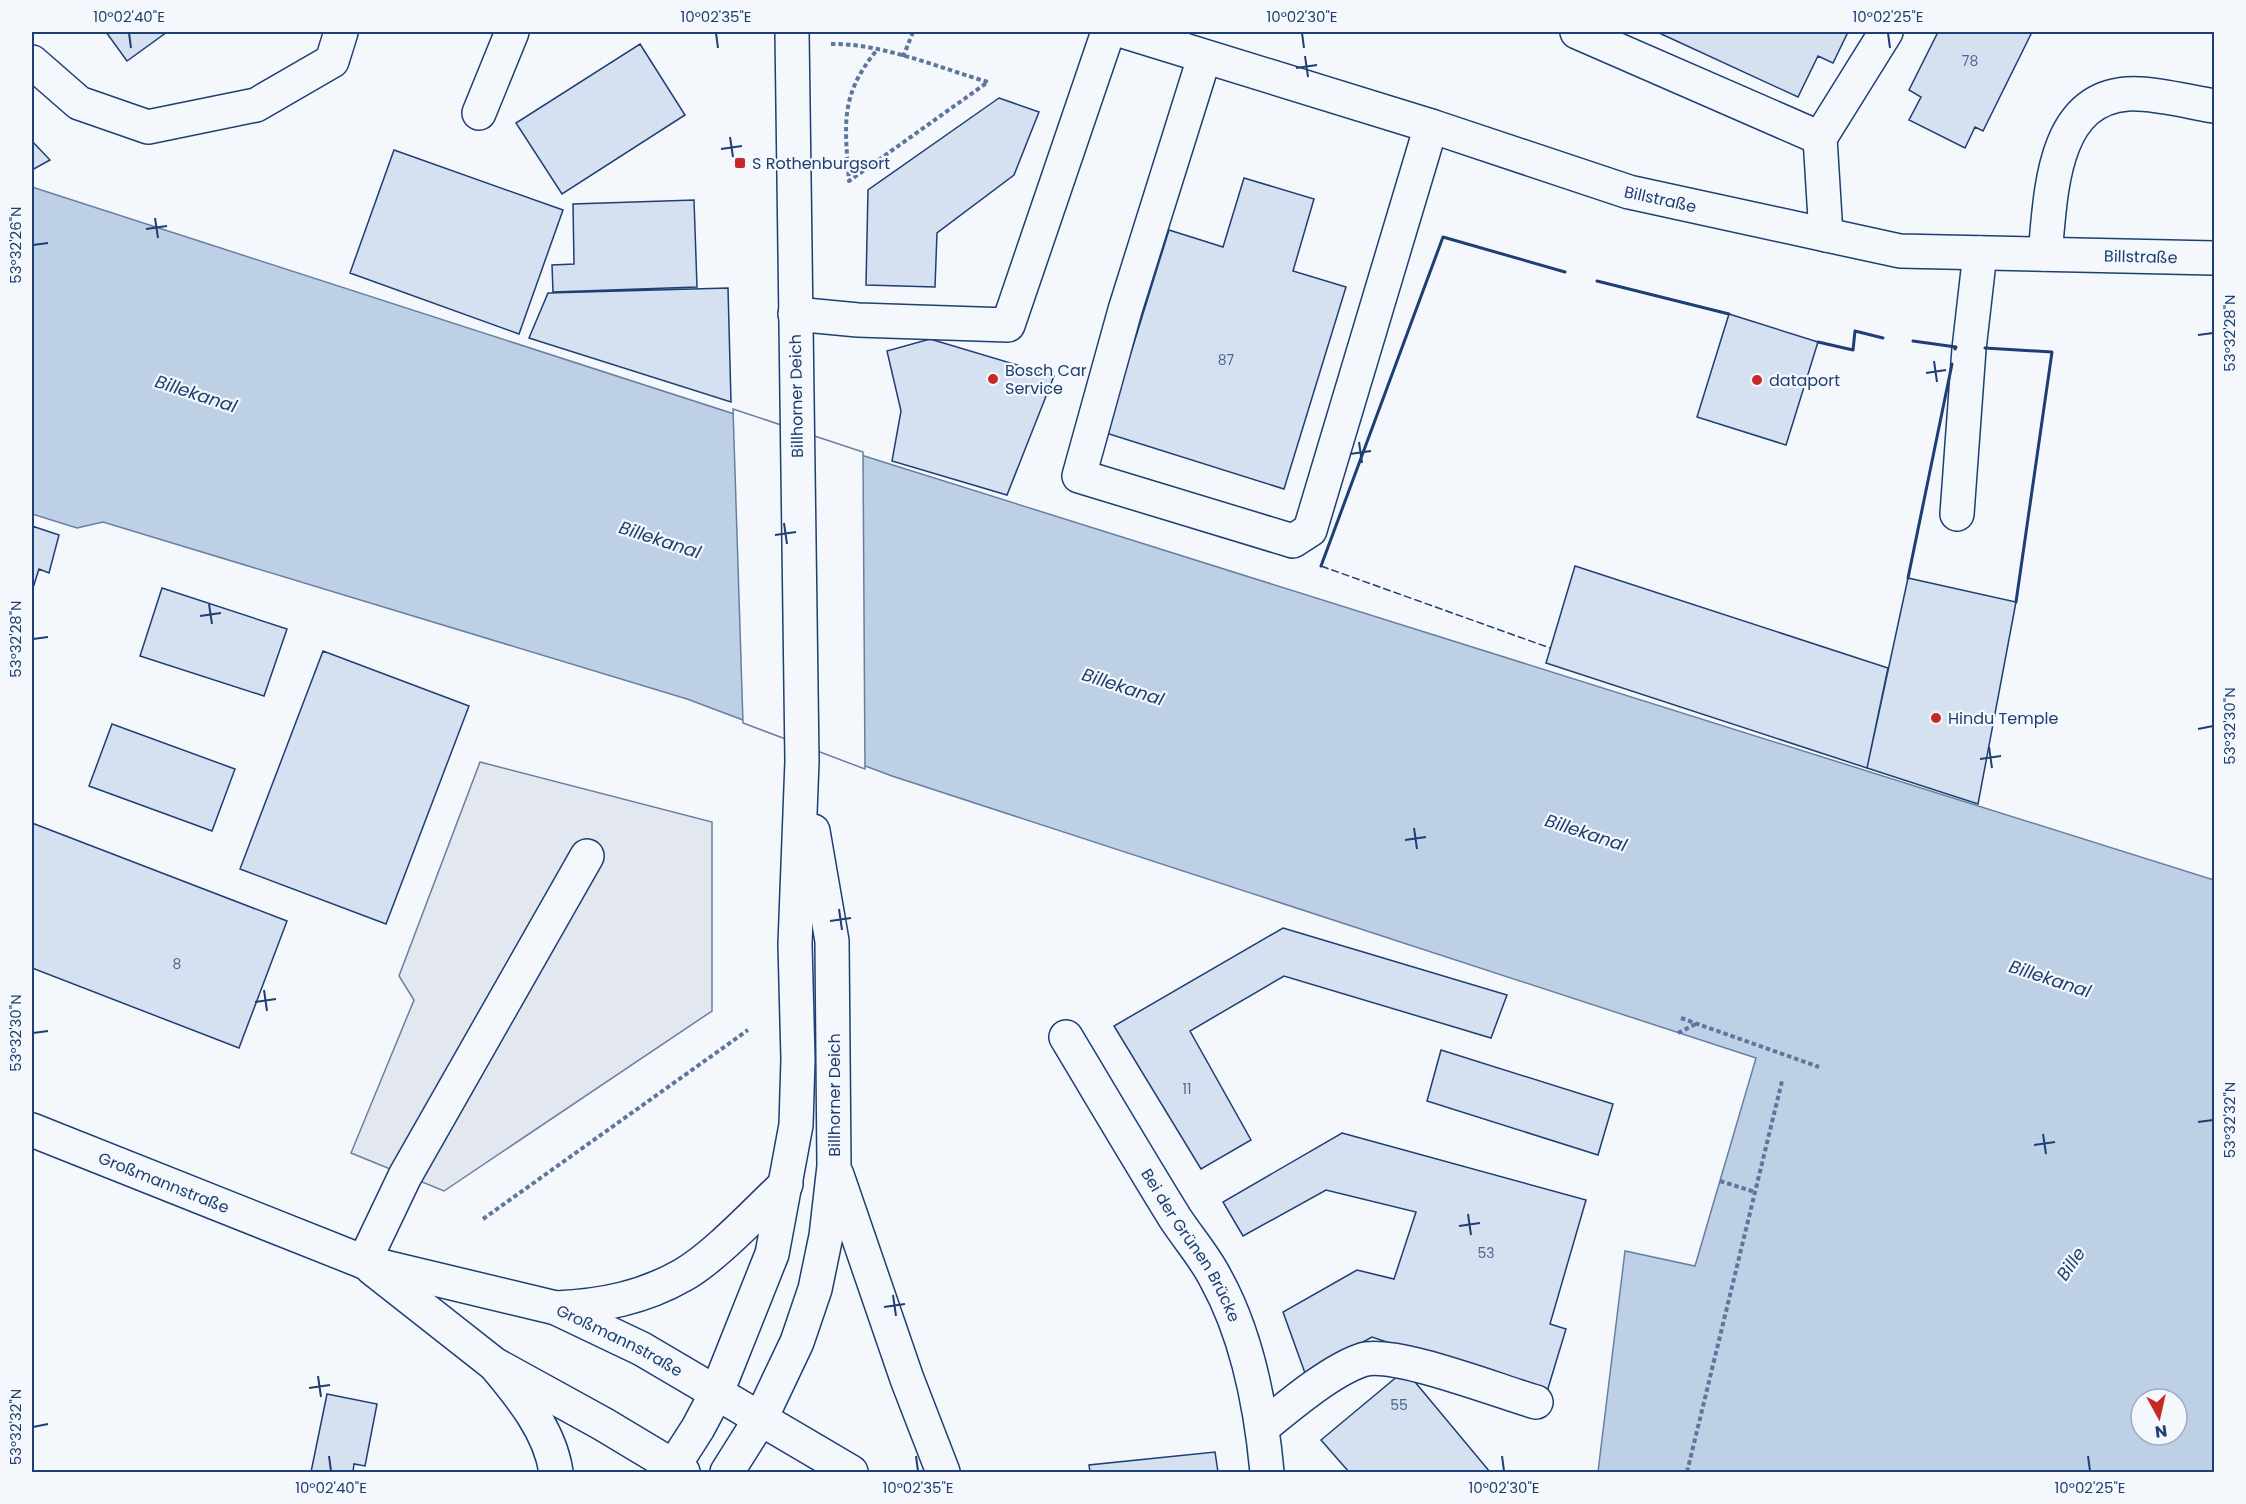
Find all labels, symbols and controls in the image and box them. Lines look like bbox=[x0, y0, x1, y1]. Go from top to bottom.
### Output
text: 10°02'40"E bbox=[93, 6, 165, 27]
text: 10°02'35"E bbox=[680, 6, 752, 27]
text: 10°02'30"E bbox=[1266, 6, 1338, 27]
text: 10°02'25"E bbox=[1853, 6, 1923, 27]
house number: 78 bbox=[1962, 51, 1978, 71]
place label: S Rothenburgsort bbox=[752, 152, 890, 175]
marker: S Rothenburgsort bbox=[733, 156, 747, 170]
street label: Billstraße bbox=[1622, 180, 1699, 218]
text: 53°32'26"N bbox=[5, 206, 26, 284]
street label: Billstraße bbox=[2104, 245, 2178, 269]
text: 53°32'28"N bbox=[2219, 294, 2240, 372]
street label: Billhorner Deich bbox=[784, 334, 809, 458]
house number: 87 bbox=[1218, 350, 1235, 370]
place label: Bosch Car Service bbox=[1005, 359, 1087, 400]
water label: Billekanal bbox=[152, 368, 241, 419]
place label: dataport bbox=[1769, 369, 1840, 392]
marker: Bosch Car Service bbox=[986, 372, 1000, 386]
marker: dataport bbox=[1750, 373, 1764, 387]
water label: Billekanal bbox=[616, 514, 705, 565]
text: 53°32'28"N bbox=[5, 600, 26, 678]
water label: Billekanal bbox=[1079, 661, 1168, 712]
text: 53°32'30"N bbox=[2219, 687, 2240, 765]
place label: Hindu Temple bbox=[1948, 707, 2058, 730]
marker: Hindu Temple bbox=[1929, 711, 1943, 725]
water label: Billekanal bbox=[1542, 807, 1631, 858]
water label: Billekanal bbox=[2006, 953, 2095, 1004]
house number: 8 bbox=[173, 954, 182, 974]
text: 53°32'30"N bbox=[5, 994, 26, 1072]
street label: Billhorner Deich bbox=[823, 1033, 846, 1157]
house number: 11 bbox=[1183, 1079, 1191, 1099]
text: 53°32'32"N bbox=[2219, 1082, 2240, 1158]
street label: Großmannstraße bbox=[95, 1147, 233, 1219]
street label: Bei der Grünen Brücke bbox=[1135, 1164, 1246, 1325]
water label: Bille bbox=[2050, 1242, 2091, 1285]
house number: 53 bbox=[1477, 1243, 1495, 1263]
street label: Großmannstraße bbox=[552, 1299, 687, 1383]
north arrow bbox=[2129, 1387, 2189, 1447]
text: 53°32'32"N bbox=[5, 1389, 26, 1465]
house number: 55 bbox=[1390, 1395, 1408, 1415]
text: N bbox=[2153, 1419, 2169, 1444]
text: 10°02'40"E bbox=[295, 1477, 367, 1498]
text: 10°02'35"E bbox=[882, 1477, 954, 1498]
text: 10°02'30"E bbox=[1468, 1477, 1540, 1498]
text: 10°02'25"E bbox=[2055, 1477, 2125, 1498]

